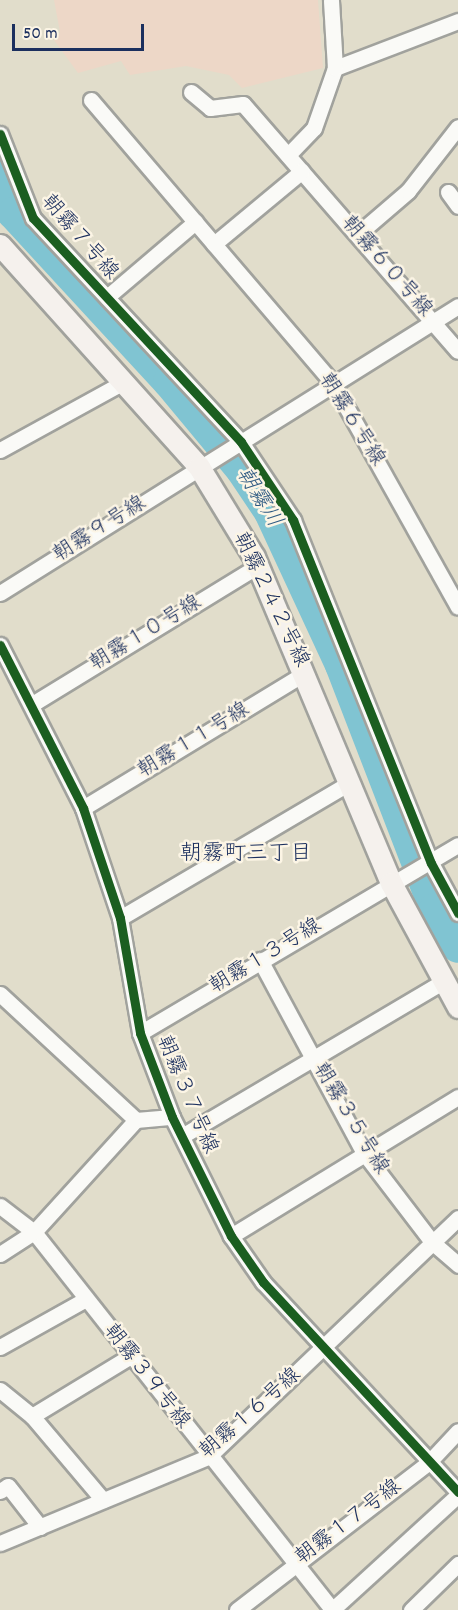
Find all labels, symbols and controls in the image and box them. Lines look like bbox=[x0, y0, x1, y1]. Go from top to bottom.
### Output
scale bar bbox=[15, 12, 147, 50]
text: 50 m bbox=[23, 22, 58, 47]
street label: 朝霧７号線 bbox=[35, 190, 123, 286]
street label: 朝霧６０号線 bbox=[335, 211, 437, 323]
street label: 朝霧６号線 bbox=[312, 369, 390, 471]
water label: 朝霧川 bbox=[229, 463, 287, 533]
street label: 朝霧９号線 bbox=[49, 491, 151, 569]
street label: 朝霧２４２号線 bbox=[226, 528, 314, 672]
street label: 朝霧１０号線 bbox=[86, 591, 206, 677]
street label: 朝霧１１号線 bbox=[134, 698, 254, 784]
district label: 朝霧町三丁目 bbox=[180, 842, 312, 868]
street label: 朝霧１３号線 bbox=[206, 914, 326, 1000]
street label: 朝霧３７号線 bbox=[150, 1032, 222, 1158]
street label: 朝霧３５号線 bbox=[307, 1059, 393, 1179]
street label: 朝霧３９号線 bbox=[97, 1320, 195, 1434]
street label: 朝霧１６号線 bbox=[195, 1363, 307, 1465]
street label: 朝霧１７号線 bbox=[291, 1475, 407, 1571]

